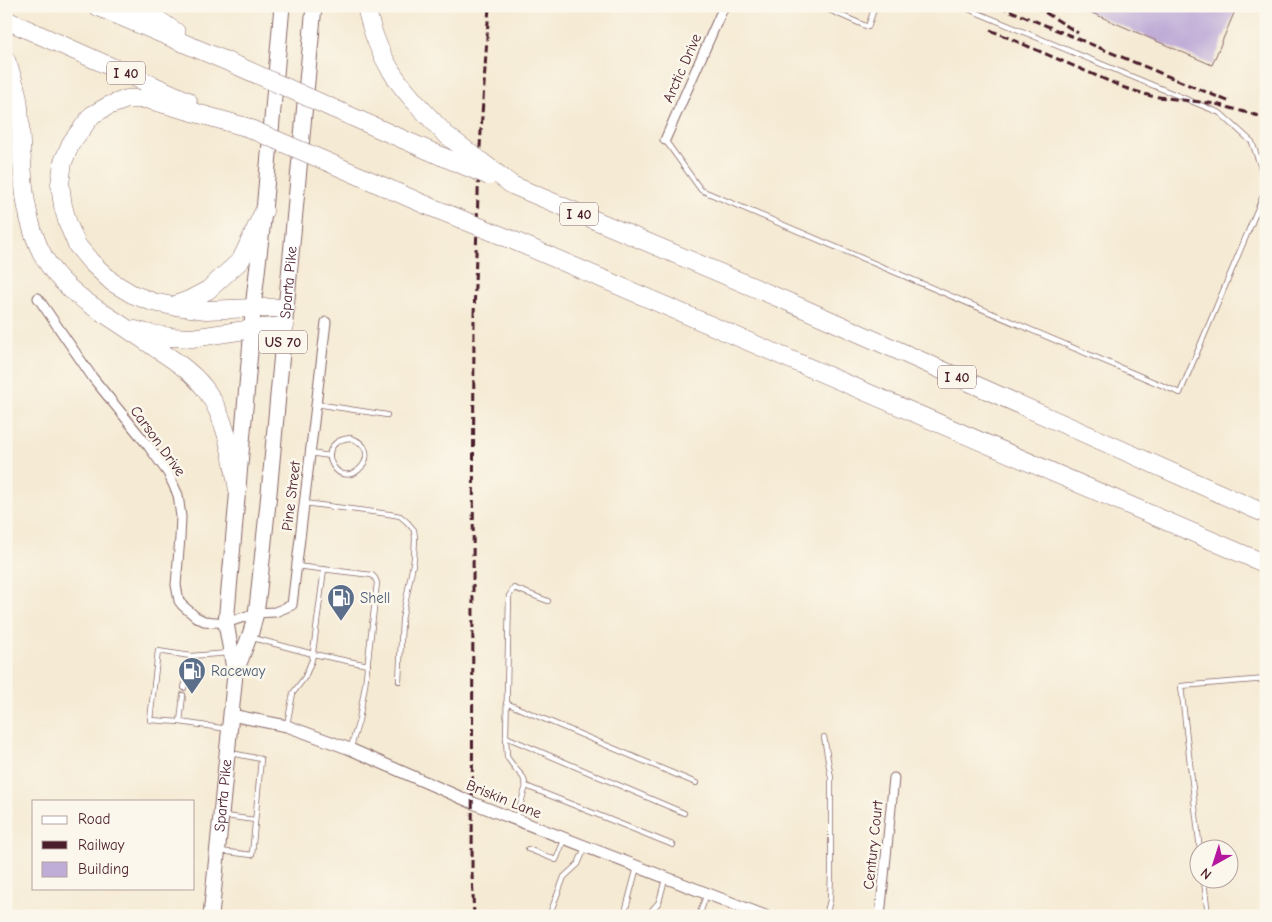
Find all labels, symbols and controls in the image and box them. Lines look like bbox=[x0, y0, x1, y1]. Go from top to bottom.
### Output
street label: Arctic Drive bbox=[659, 30, 705, 105]
road number: I 40 bbox=[107, 62, 145, 84]
road number: I 40 bbox=[560, 202, 598, 225]
street label: Sparta Pike bbox=[276, 245, 301, 319]
road number: US 70 bbox=[259, 331, 307, 354]
road number: I 40 bbox=[938, 366, 976, 388]
street label: Carson Drive bbox=[126, 402, 190, 480]
street label: Pine Street bbox=[278, 459, 304, 532]
fuel station icon: Shell bbox=[326, 583, 356, 622]
place label: Shell bbox=[360, 589, 390, 607]
fuel station icon: Raceway bbox=[177, 656, 207, 695]
place label: Raceway bbox=[211, 662, 266, 680]
street label: Sparta Pike bbox=[210, 758, 236, 833]
street label: Briskin Lane bbox=[464, 776, 545, 822]
street label: Century Court bbox=[859, 799, 887, 891]
legend bbox=[32, 800, 195, 890]
text: Road bbox=[78, 810, 110, 828]
text: Railway bbox=[78, 836, 125, 854]
north arrow bbox=[1190, 840, 1240, 890]
text: Building bbox=[78, 860, 129, 878]
text: N bbox=[1197, 864, 1215, 883]

